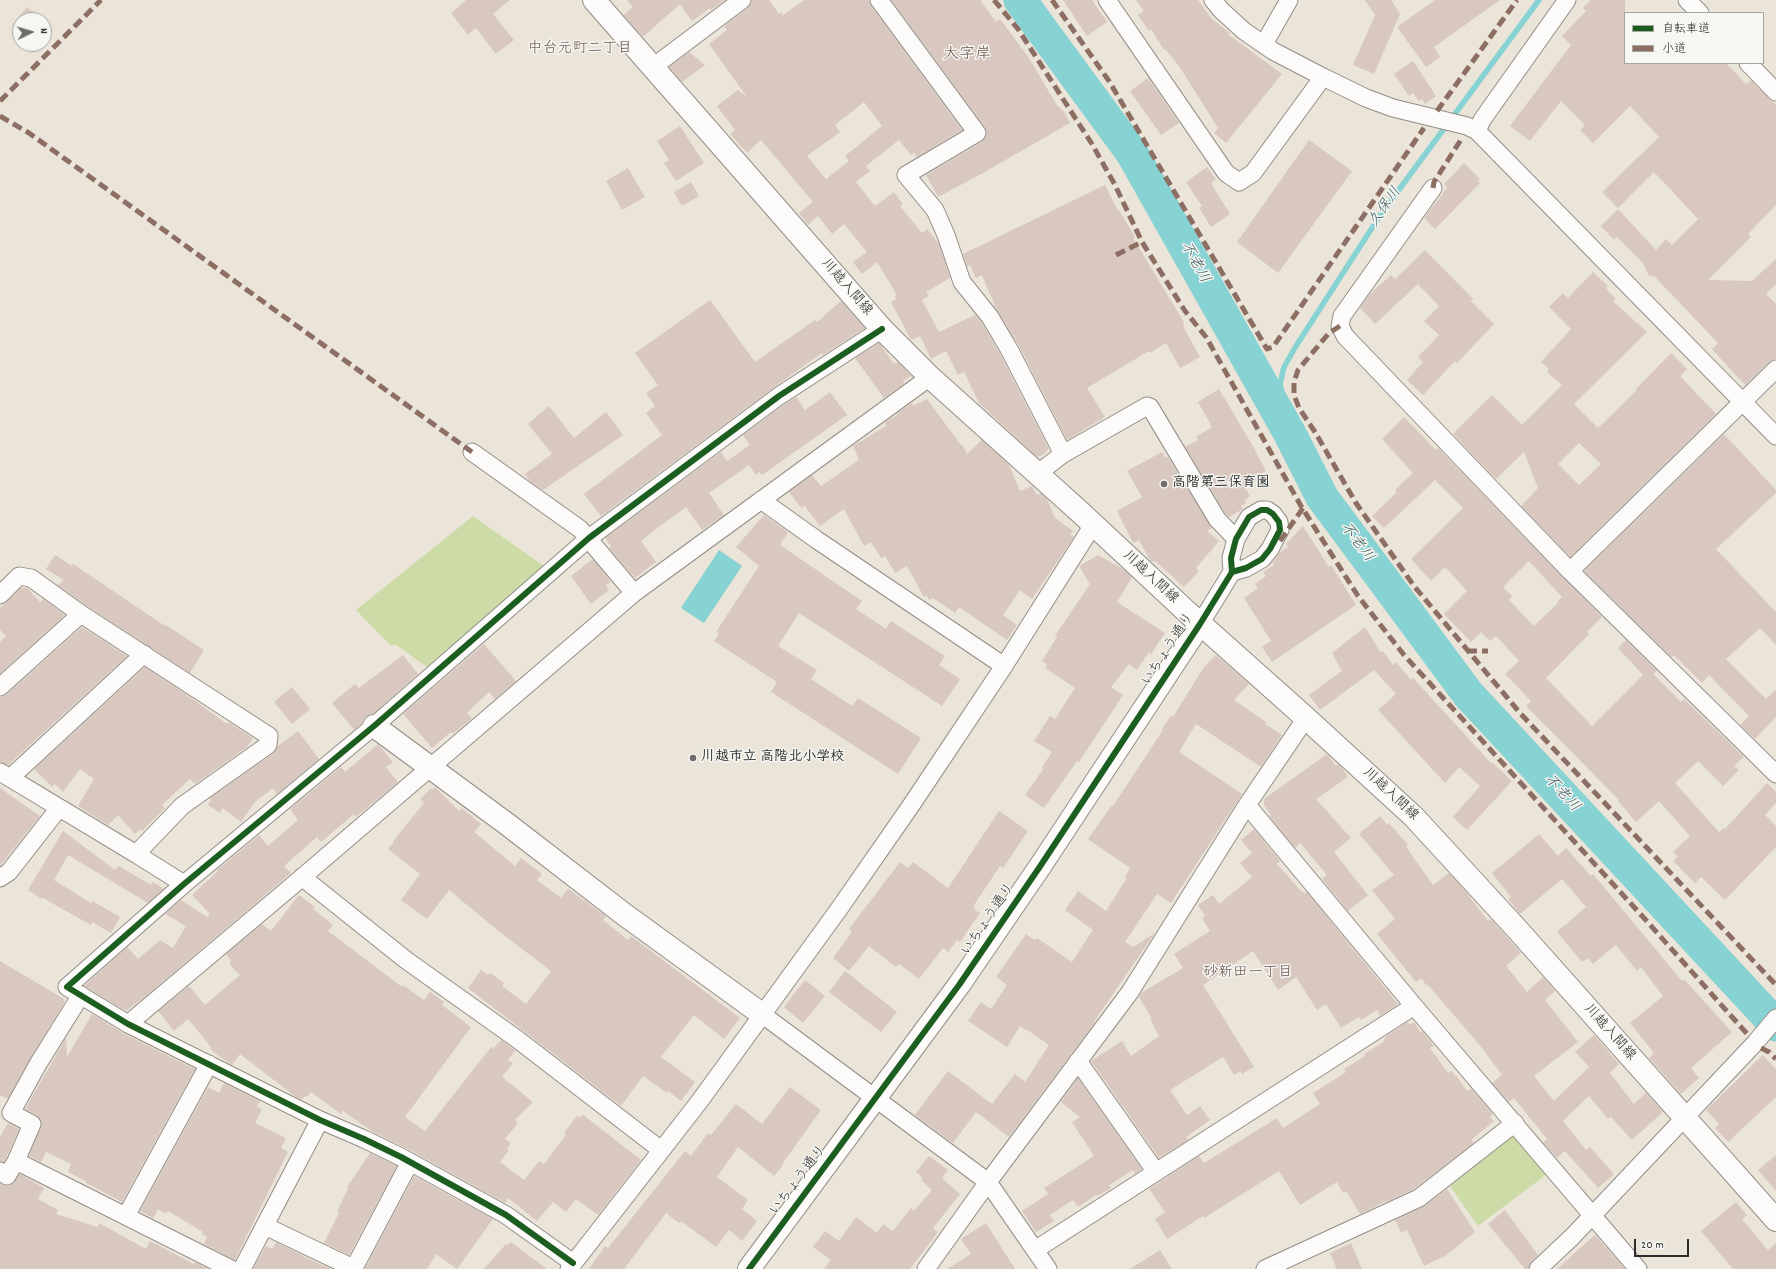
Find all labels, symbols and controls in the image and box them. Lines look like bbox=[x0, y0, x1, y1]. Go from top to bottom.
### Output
north arrow bbox=[12, 12, 52, 52]
legend bbox=[1624, 12, 1764, 64]
text: 自転車道 bbox=[1662, 21, 1710, 38]
text: N bbox=[35, 28, 51, 34]
district label: 中台元町二丁目 bbox=[528, 41, 632, 59]
text: 小道 bbox=[1662, 41, 1686, 58]
district label: 大字岸 bbox=[943, 46, 991, 66]
water label: 久保川 bbox=[1366, 184, 1406, 232]
water label: 不老川 bbox=[1175, 239, 1213, 287]
street label: 川越入間線 bbox=[817, 256, 875, 320]
place label: 高階第三保育園 bbox=[1172, 476, 1270, 492]
marker: 高階第三保育園 bbox=[1159, 479, 1169, 489]
water label: 不老川 bbox=[1335, 520, 1377, 566]
street label: 川越入間線 bbox=[1119, 548, 1181, 608]
street label: いちょう通り bbox=[1139, 610, 1199, 690]
place label: 川越市立 高階北小学校 bbox=[701, 750, 844, 766]
marker: 川越市立 高階北小学校 bbox=[688, 753, 698, 763]
street label: 川越入間線 bbox=[1359, 765, 1421, 825]
water label: 不老川 bbox=[1539, 771, 1583, 817]
street label: いちょう通り bbox=[959, 880, 1019, 960]
district label: 砂新田一丁目 bbox=[1203, 965, 1293, 983]
street label: 川越入間線 bbox=[1579, 1001, 1639, 1065]
street label: いちょう通り bbox=[767, 1142, 831, 1220]
scale bar bbox=[1636, 1231, 1691, 1257]
text: 20 m bbox=[1641, 1237, 1664, 1254]

